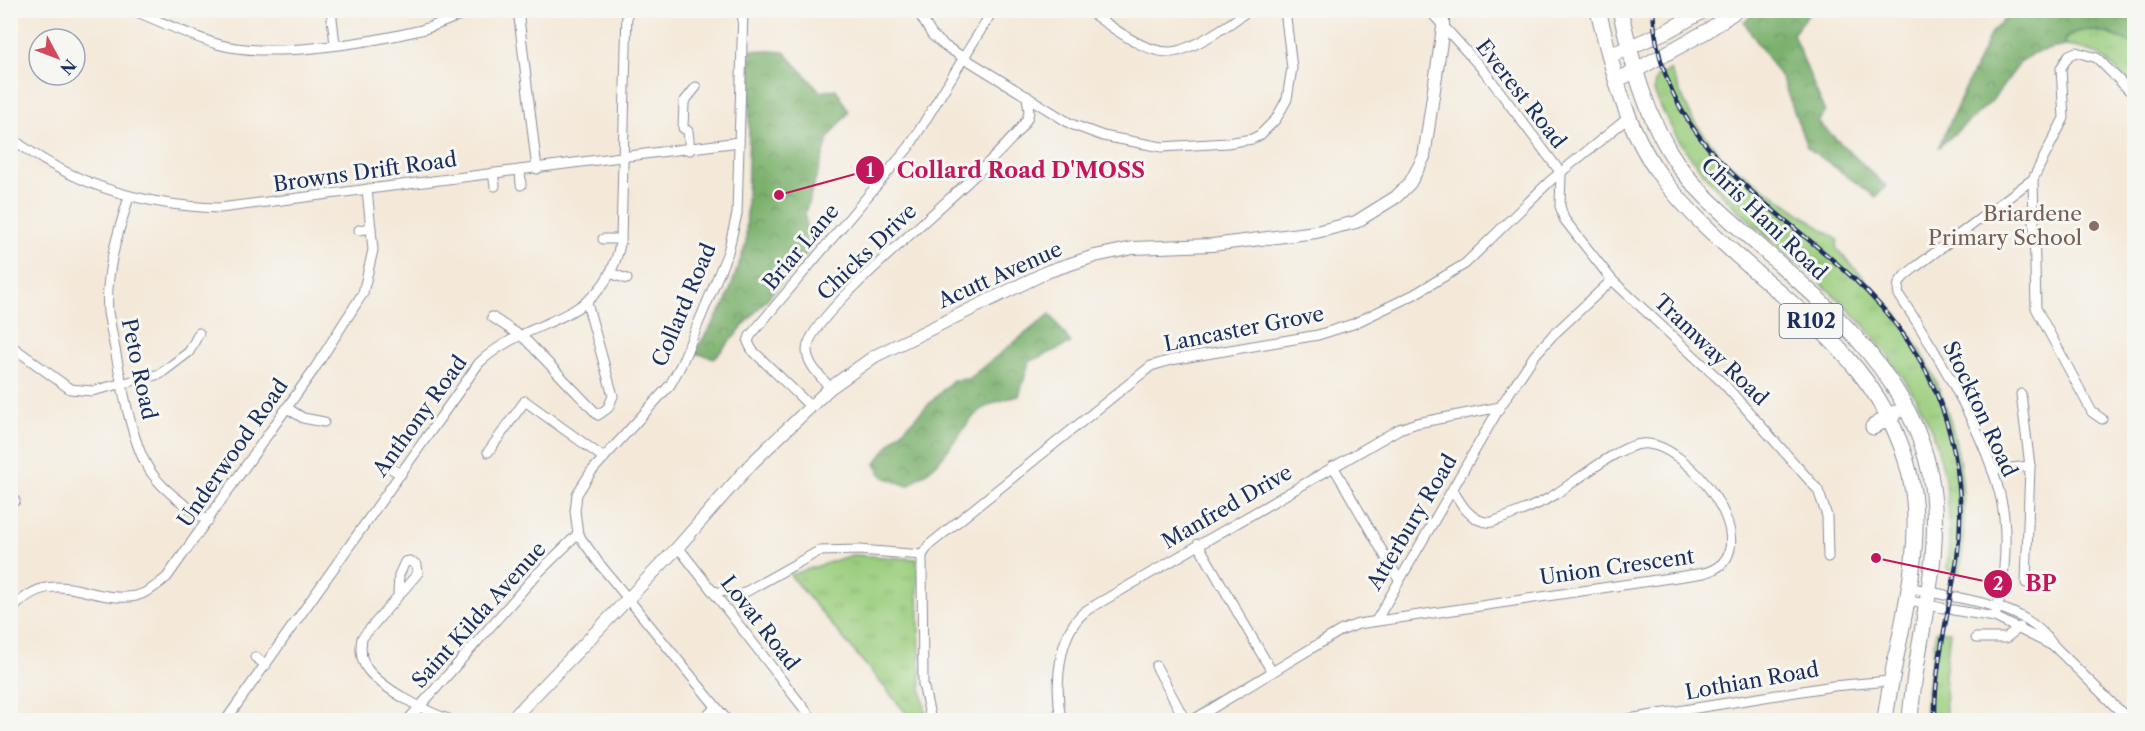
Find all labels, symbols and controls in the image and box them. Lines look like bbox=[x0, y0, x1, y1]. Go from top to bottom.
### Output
north arrow bbox=[27, 27, 87, 87]
street label: Everest Road bbox=[1471, 34, 1572, 153]
text: N bbox=[56, 55, 80, 79]
street label: Browns Drift Road bbox=[272, 146, 458, 197]
callout: Collard Road D'MOSS bbox=[855, 150, 1157, 190]
street label: Chris Hani Road bbox=[1696, 152, 1833, 285]
text: Collard Road D'MOSS bbox=[897, 157, 1145, 184]
text: 1 bbox=[866, 160, 874, 182]
street label: Chicks Drive bbox=[812, 198, 921, 305]
street label: Briar Lane bbox=[757, 199, 844, 295]
place label: Briardene Primary School bbox=[1928, 201, 2082, 250]
marker: Briardene Primary School bbox=[2087, 219, 2101, 233]
street label: Acutt Avenue bbox=[933, 236, 1066, 314]
street label: Collard Road bbox=[646, 239, 721, 370]
street label: Tramway Road bbox=[1649, 289, 1774, 411]
street label: Lancaster Grove bbox=[1162, 301, 1326, 356]
road number: R102 bbox=[1780, 304, 1842, 338]
street label: Peto Road bbox=[117, 316, 162, 422]
street label: Stockton Road bbox=[1938, 337, 2023, 481]
street label: Anthony Road bbox=[367, 350, 472, 482]
street label: Underwood Road bbox=[172, 374, 293, 532]
street label: Atterbury Road bbox=[1361, 449, 1462, 595]
street label: Manfred Drive bbox=[1157, 459, 1296, 554]
street label: Saint Kilda Avenue bbox=[406, 536, 551, 693]
street label: Union Crescent bbox=[1538, 543, 1696, 590]
callout: BP bbox=[1983, 564, 2069, 604]
text: BP bbox=[2025, 570, 2057, 597]
street label: Lovat Road bbox=[716, 571, 805, 675]
text: 2 bbox=[1993, 573, 2003, 595]
street label: Lothian Road bbox=[1683, 656, 1821, 705]

